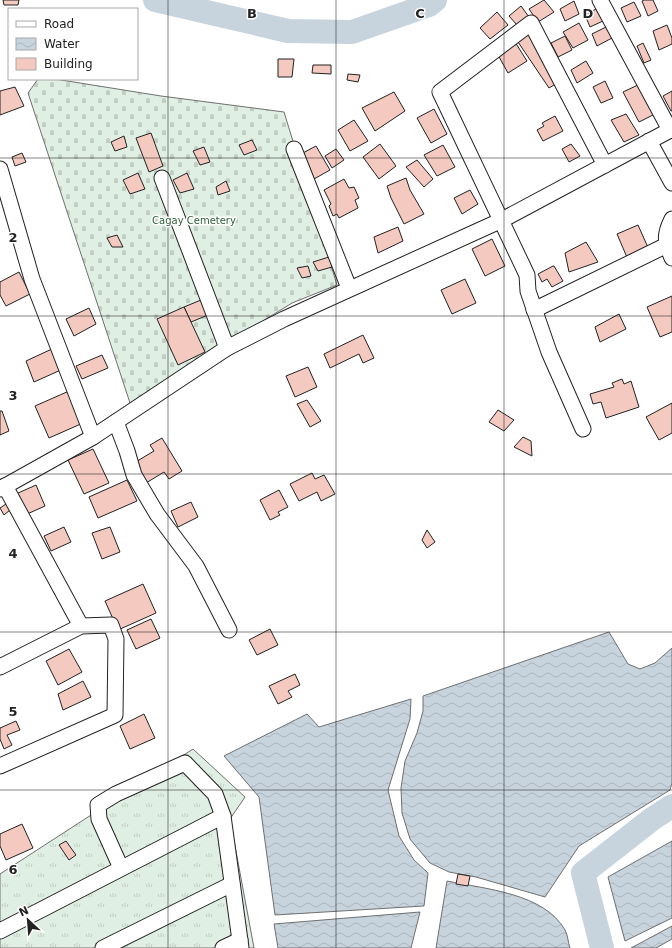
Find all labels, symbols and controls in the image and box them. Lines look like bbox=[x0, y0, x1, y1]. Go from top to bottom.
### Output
text: B bbox=[247, 6, 257, 21]
text: C bbox=[415, 6, 425, 21]
text: D bbox=[583, 6, 594, 21]
legend bbox=[8, 8, 138, 80]
text: Road bbox=[44, 17, 74, 31]
text: Water bbox=[44, 37, 80, 51]
text: Building bbox=[44, 57, 93, 71]
park label: Cagay Cemetery bbox=[152, 215, 236, 226]
text: 2 bbox=[8, 230, 18, 245]
text: 3 bbox=[8, 388, 18, 403]
text: 4 bbox=[8, 546, 18, 561]
text: 5 bbox=[8, 704, 18, 719]
text: 6 bbox=[8, 862, 18, 877]
north arrow bbox=[8, 900, 48, 940]
text: N bbox=[17, 904, 31, 919]

